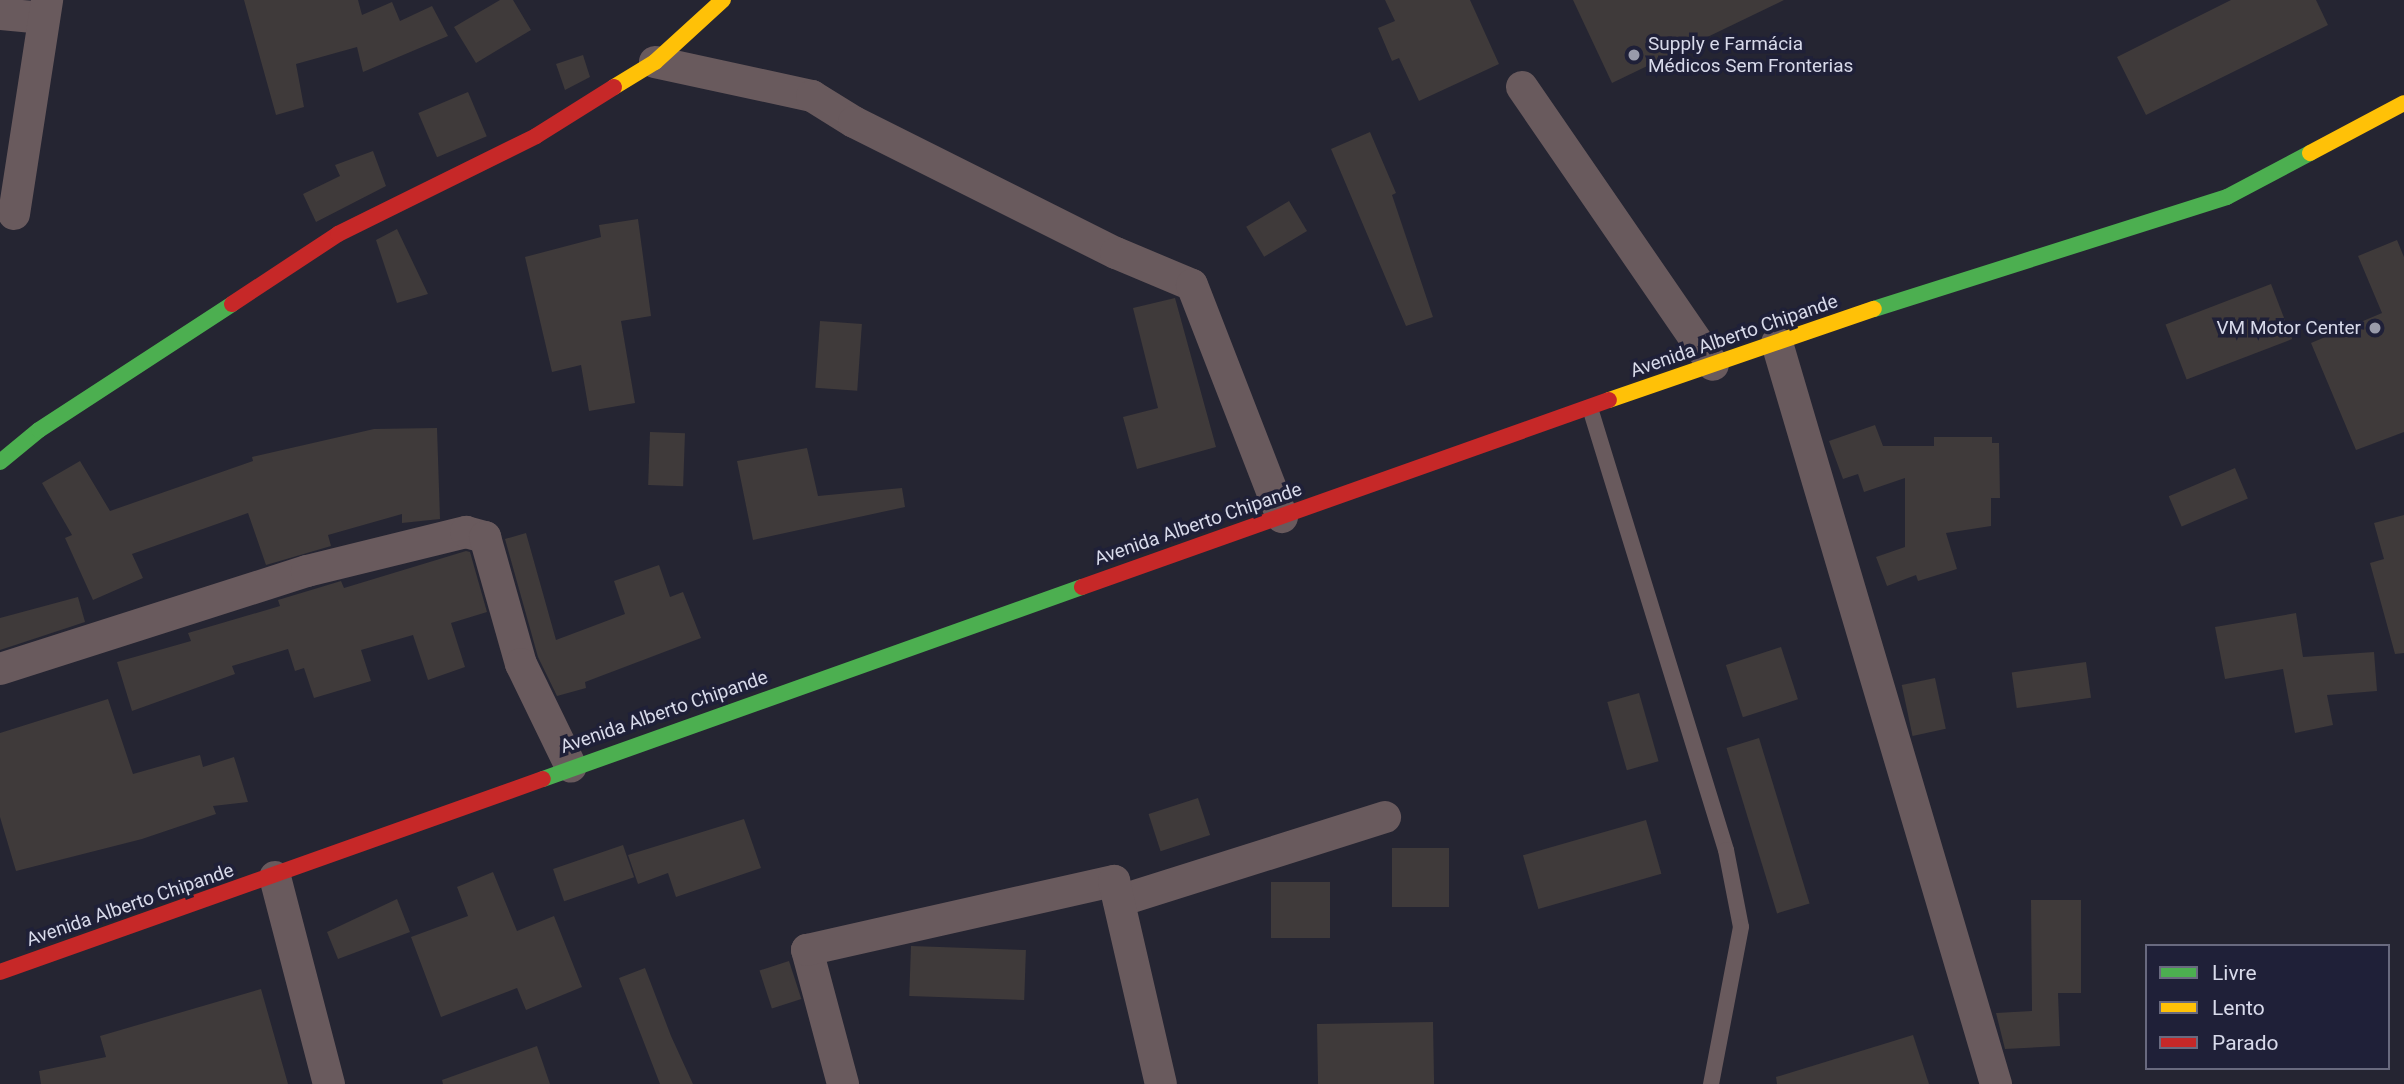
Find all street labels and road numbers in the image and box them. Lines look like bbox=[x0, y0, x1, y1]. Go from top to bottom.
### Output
street label: Avenida Alberto Chipande bbox=[1627, 290, 1841, 382]
street label: Avenida Alberto Chipande bbox=[1091, 478, 1305, 570]
street label: Avenida Alberto Chipande bbox=[557, 666, 771, 758]
street label: Avenida Alberto Chipande bbox=[23, 859, 237, 951]

